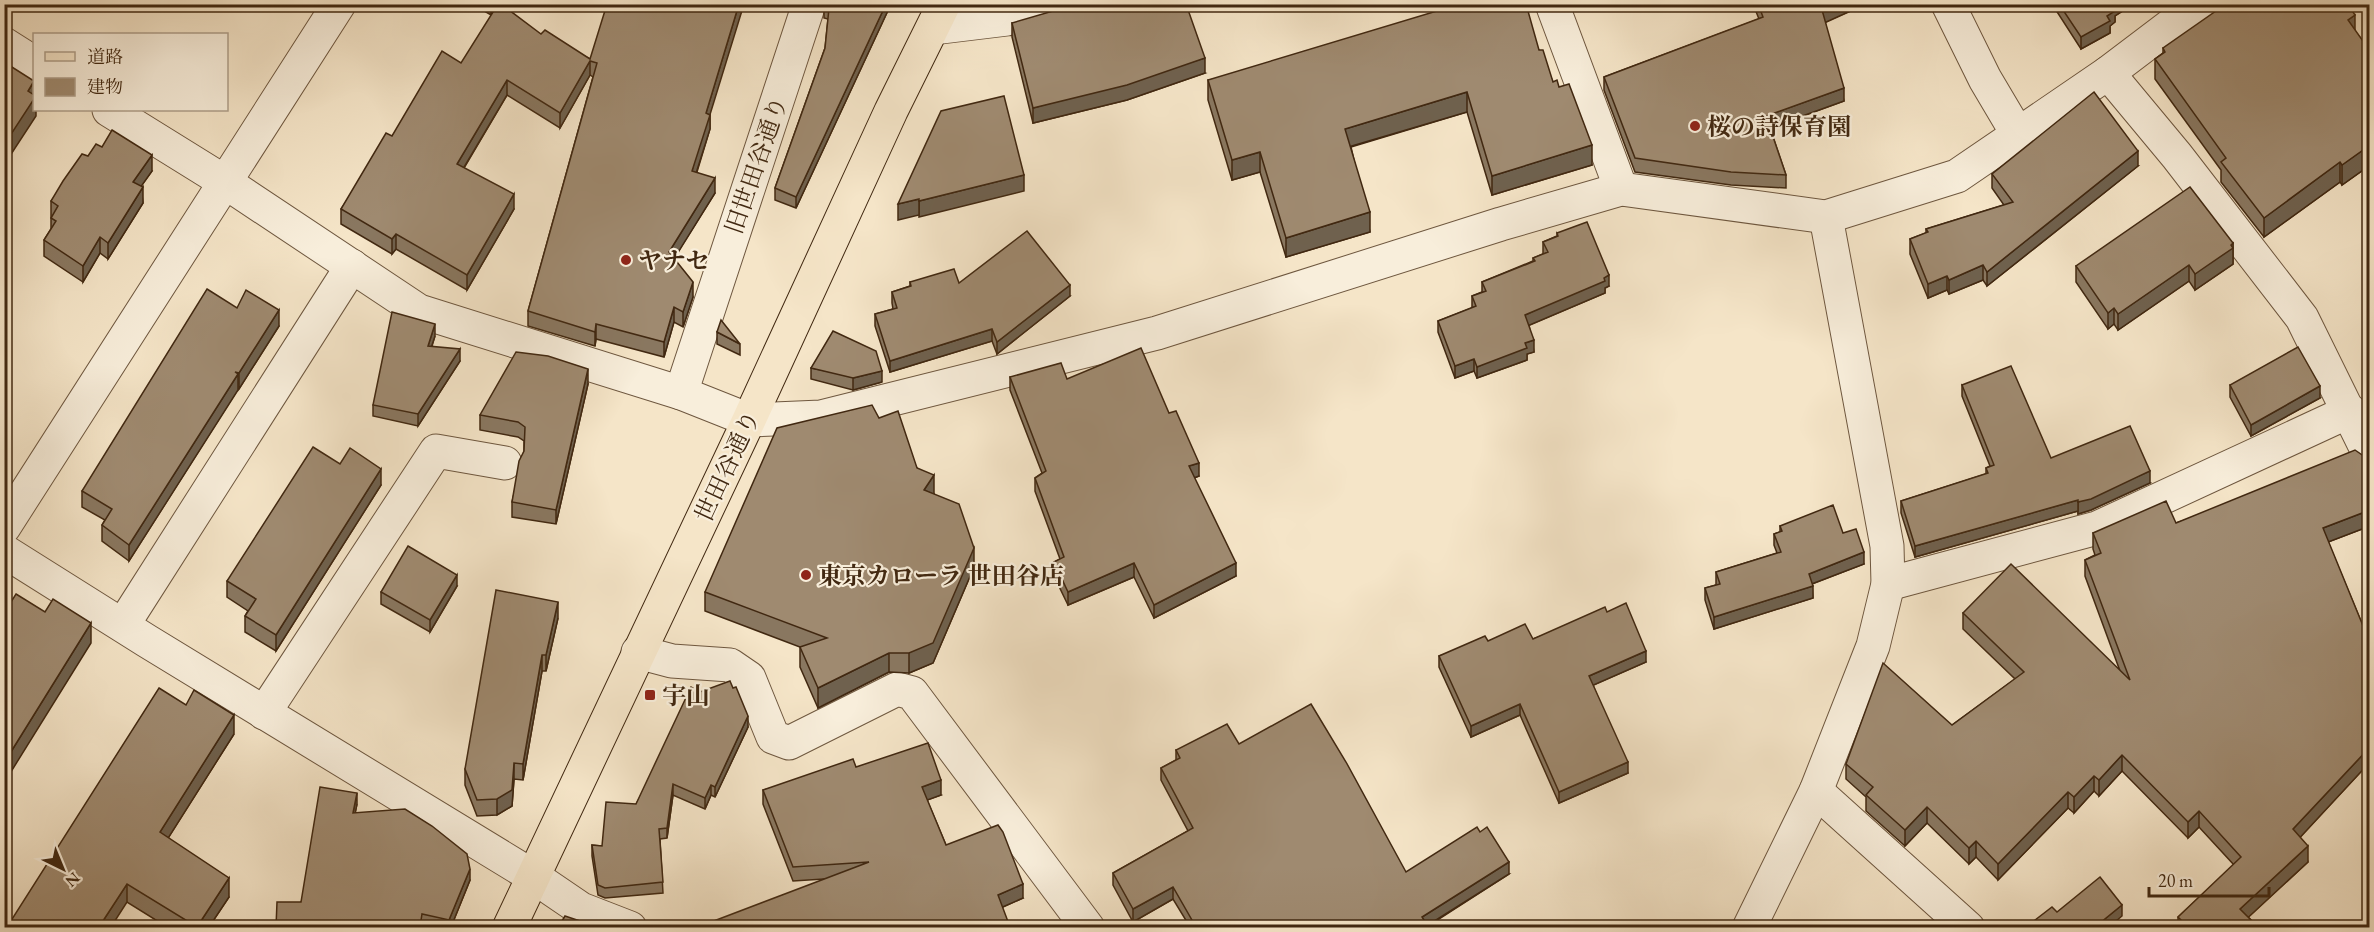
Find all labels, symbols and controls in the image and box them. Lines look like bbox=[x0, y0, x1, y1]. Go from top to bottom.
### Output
legend bbox=[33, 33, 228, 111]
text: 道路 bbox=[87, 45, 123, 68]
text: 建物 bbox=[87, 75, 123, 98]
street label: 旧世田谷通り bbox=[718, 92, 794, 238]
place label: 桜の詩保育園 bbox=[1707, 111, 1851, 142]
marker: 桜の詩保育園 bbox=[1688, 119, 1702, 133]
place label: ヤナセ bbox=[638, 245, 710, 276]
marker: ヤナセ bbox=[619, 253, 633, 267]
street label: 世田谷通り bbox=[688, 405, 766, 527]
place label: 東京カローラ 世田谷店 bbox=[818, 560, 1064, 591]
marker: 東京カローラ 世田谷店 bbox=[799, 568, 813, 582]
place label: 宇山 bbox=[662, 680, 710, 711]
marker: 宇山 bbox=[643, 688, 657, 702]
north arrow bbox=[33, 839, 93, 899]
scale bar bbox=[2149, 860, 2269, 898]
text: N bbox=[61, 868, 85, 892]
text: 20 m bbox=[2158, 869, 2193, 892]

